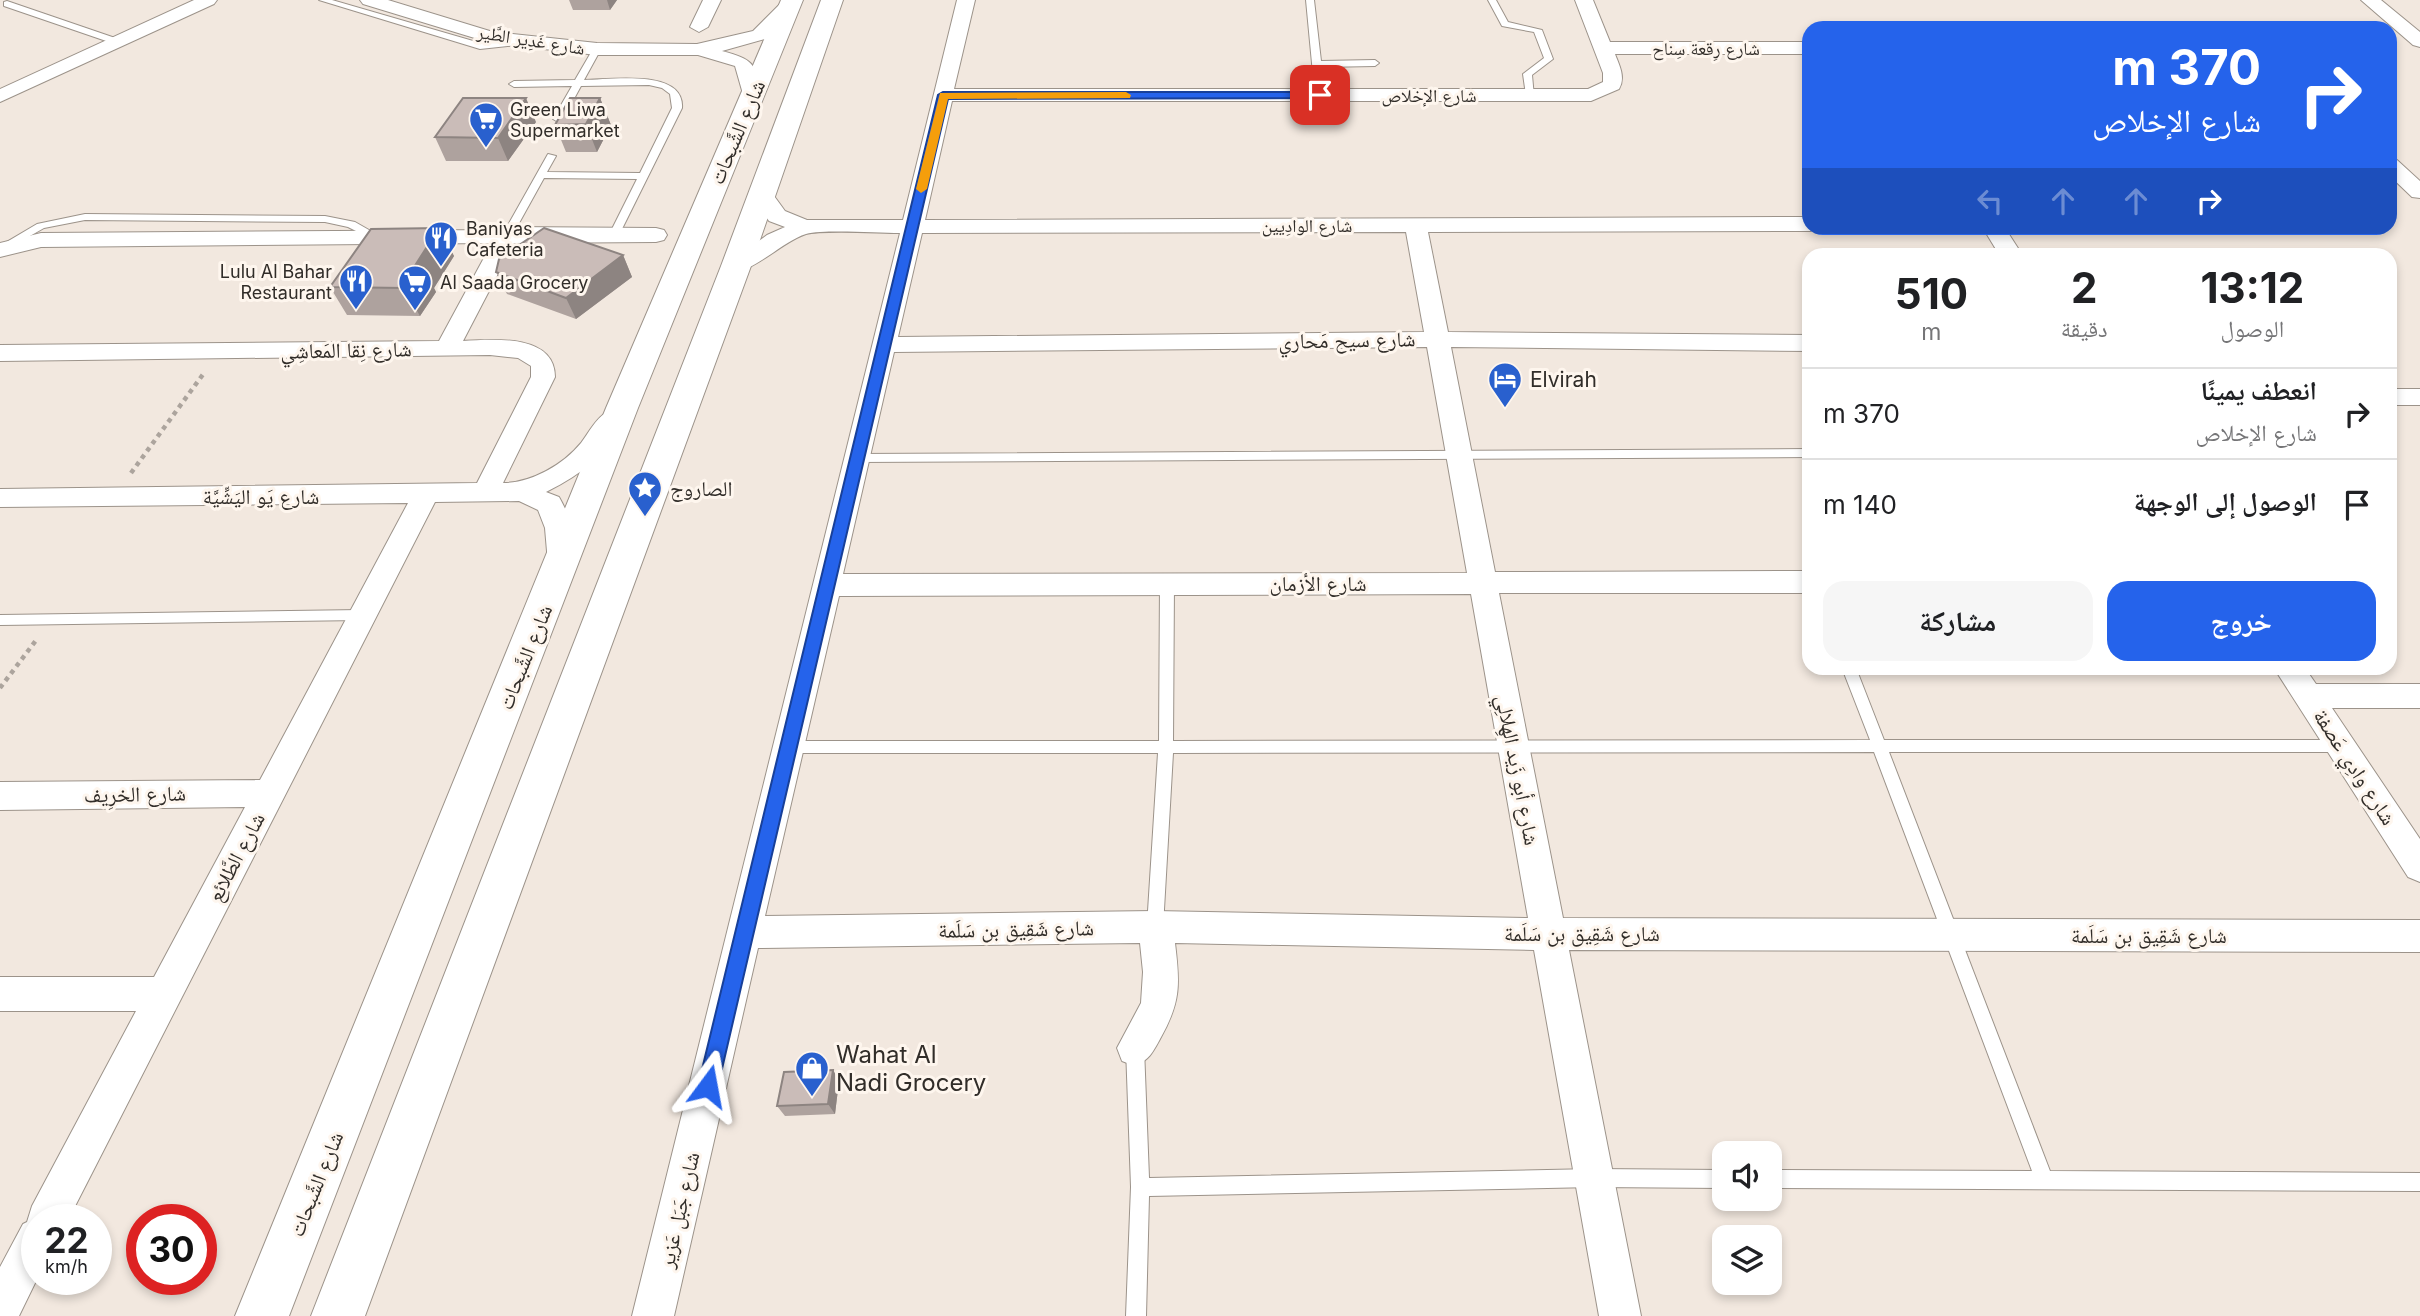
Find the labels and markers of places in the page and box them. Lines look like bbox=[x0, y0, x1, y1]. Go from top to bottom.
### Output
pin bbox=[1290, 65, 1350, 125]
place label: Green Liwa Supermarket bbox=[510, 99, 620, 141]
supermarket icon: Green Liwa Supermarket bbox=[467, 100, 505, 149]
place label: Baniyas Cafeteria bbox=[466, 218, 544, 260]
restaurant icon: Baniyas Cafeteria bbox=[422, 219, 460, 268]
place label: Lulu Al Bahar Restaurant bbox=[220, 261, 332, 303]
restaurant icon: Lulu Al Bahar Restaurant bbox=[337, 262, 375, 311]
supermarket icon: Al Saada Grocery bbox=[396, 263, 434, 312]
place label: Al Saada Grocery bbox=[440, 272, 588, 293]
hotel icon: Elvirah bbox=[1486, 360, 1524, 409]
place label: Elvirah bbox=[1530, 367, 1597, 392]
place icon: الصاروج bbox=[626, 469, 664, 518]
place label: الصاروج bbox=[670, 476, 732, 502]
place label: Wahat Al Nadi Grocery bbox=[836, 1040, 986, 1097]
shop icon: Wahat Al Nadi Grocery bbox=[793, 1049, 831, 1098]

